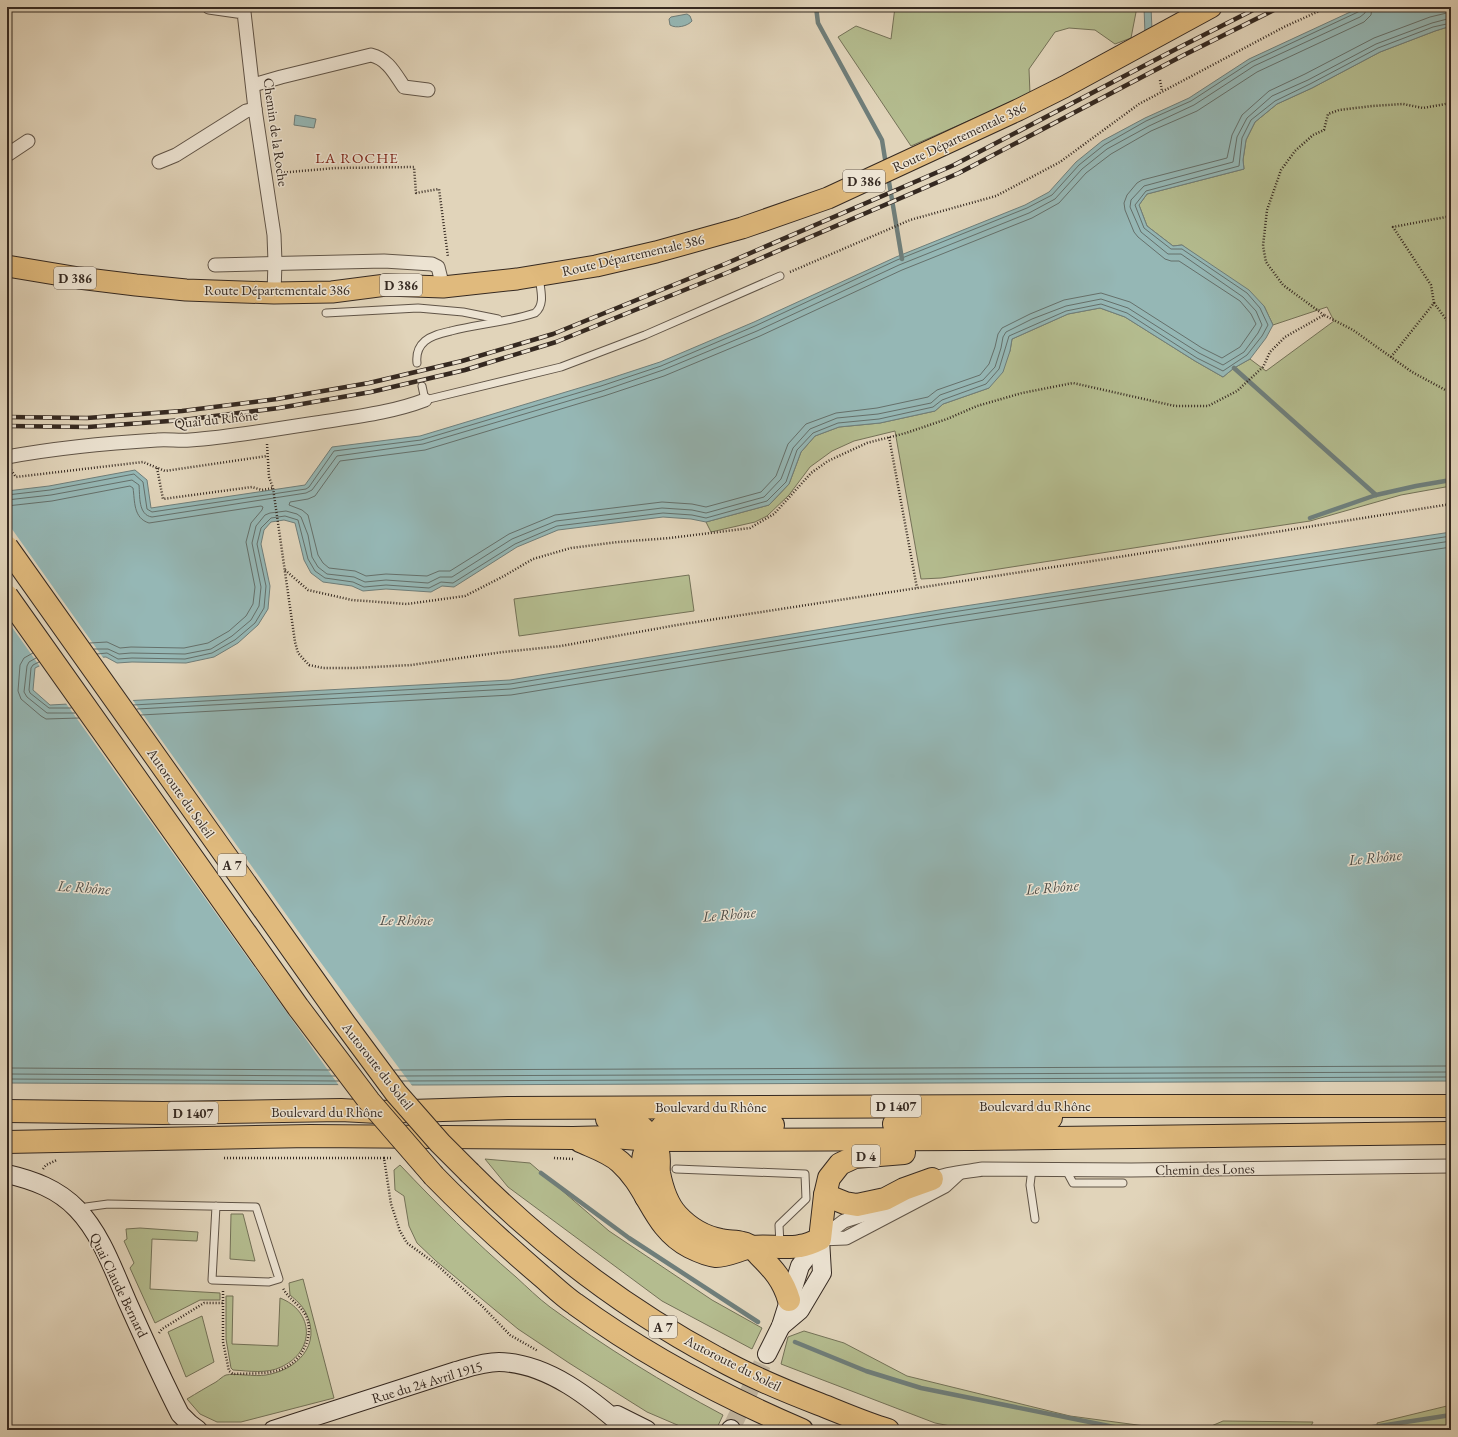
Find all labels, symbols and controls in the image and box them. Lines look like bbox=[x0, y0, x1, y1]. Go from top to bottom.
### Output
street label: Chemin de la Roche bbox=[259, 77, 293, 188]
street label: Route Départementale 386 bbox=[889, 98, 1029, 176]
district label: LA ROCHE bbox=[315, 148, 399, 167]
road number: D 386 bbox=[843, 170, 885, 192]
street label: Route Départementale 386 bbox=[560, 230, 706, 280]
road number: D 386 bbox=[54, 267, 96, 289]
road number: D 386 bbox=[380, 274, 422, 296]
street label: Route Départementale 386 bbox=[204, 281, 350, 299]
street label: Quai du Rhône bbox=[173, 406, 259, 432]
street label: Autoroute du Soleil bbox=[143, 744, 219, 842]
water label: Le Rhône bbox=[1347, 845, 1403, 869]
road number: A 7 bbox=[218, 854, 246, 876]
water label: Le Rhône bbox=[1024, 875, 1080, 899]
water label: Le Rhône bbox=[56, 876, 112, 898]
water label: Le Rhône bbox=[701, 902, 757, 926]
water label: Le Rhône bbox=[378, 910, 433, 929]
street label: Autoroute du Soleil bbox=[338, 1018, 418, 1114]
road number: D 1407 bbox=[871, 1095, 921, 1117]
street label: Boulevard du Rhône bbox=[979, 1097, 1091, 1115]
street label: Boulevard du Rhône bbox=[655, 1098, 767, 1116]
road number: D 1407 bbox=[168, 1102, 218, 1124]
street label: Boulevard du Rhône bbox=[271, 1103, 383, 1121]
road number: D 4 bbox=[852, 1145, 880, 1167]
street label: Chemin des Lones bbox=[1155, 1159, 1255, 1179]
street label: Quai Claude Bernard bbox=[86, 1230, 153, 1341]
road number: A 7 bbox=[649, 1316, 677, 1338]
street label: Autoroute du Soleil bbox=[681, 1330, 785, 1395]
street label: Rue du 24 Avril 1915 bbox=[369, 1357, 485, 1407]

